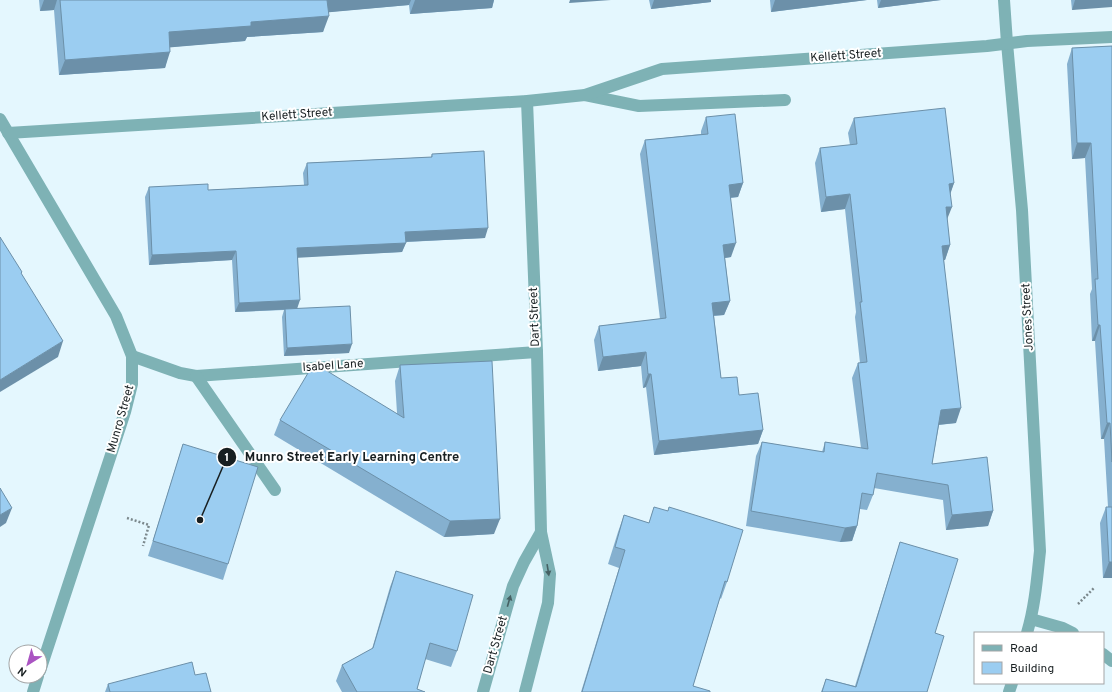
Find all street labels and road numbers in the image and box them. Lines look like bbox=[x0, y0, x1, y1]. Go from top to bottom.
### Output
street label: Kellett Street bbox=[810, 46, 882, 66]
street label: Kellett Street bbox=[261, 105, 333, 125]
street label: Jones Street bbox=[1018, 283, 1038, 351]
street label: Dart Street bbox=[526, 287, 544, 347]
street label: Isabel Lane bbox=[302, 356, 364, 376]
street label: Munro Street bbox=[104, 383, 138, 455]
street label: Dart Street bbox=[480, 614, 512, 676]

